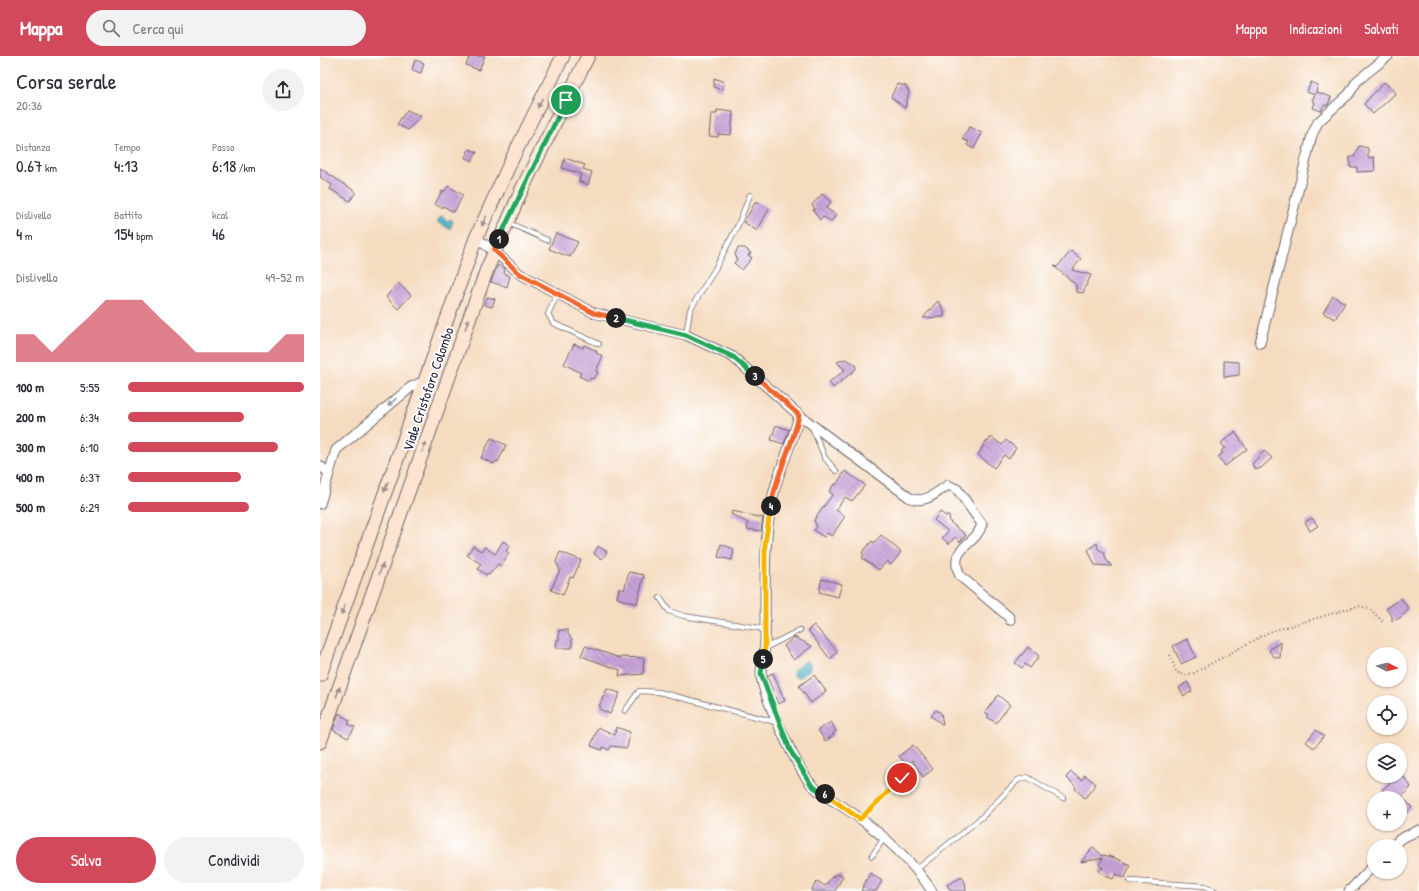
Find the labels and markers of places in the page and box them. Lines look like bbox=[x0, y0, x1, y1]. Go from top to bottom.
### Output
pin bbox=[549, 83, 583, 117]
pin: 1 bbox=[489, 229, 509, 249]
pin: 2 bbox=[606, 308, 626, 328]
pin: 3 bbox=[745, 366, 765, 386]
pin: 4 bbox=[761, 496, 781, 516]
pin: 5 bbox=[753, 649, 773, 669]
pin bbox=[885, 761, 919, 795]
pin: 6 bbox=[815, 784, 835, 804]

